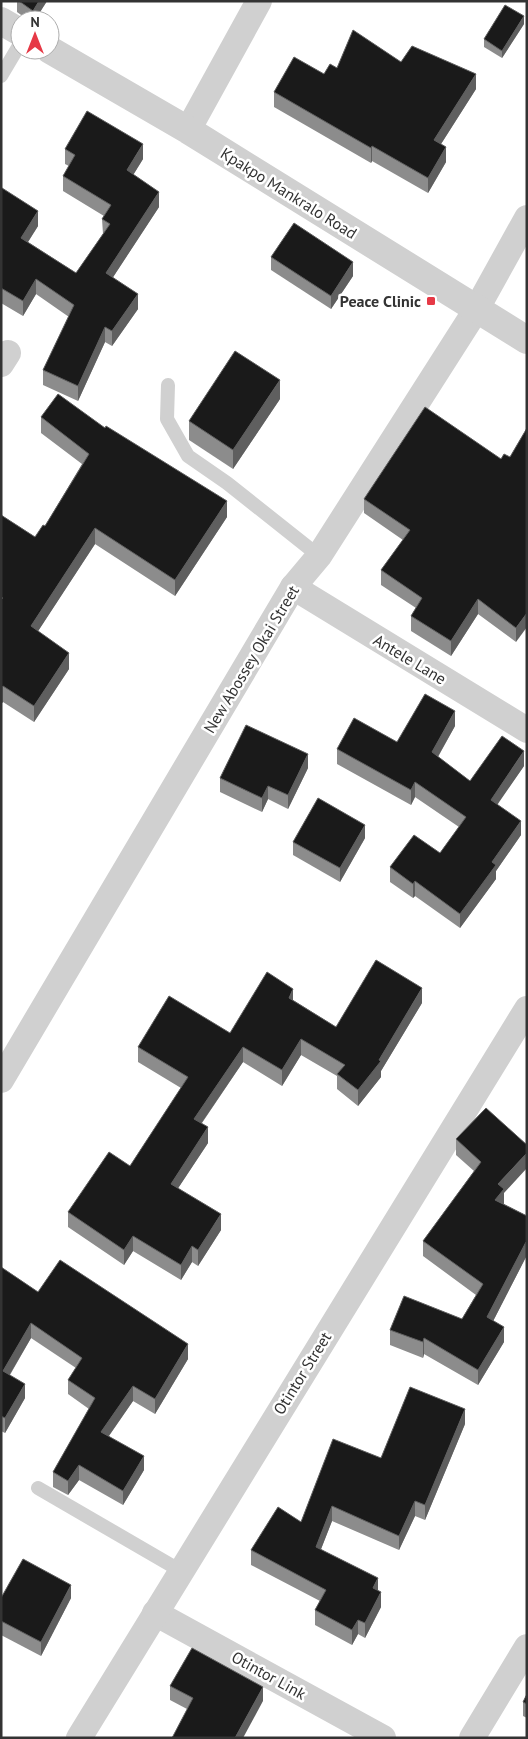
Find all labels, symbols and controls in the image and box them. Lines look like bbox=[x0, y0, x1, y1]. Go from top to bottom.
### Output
north arrow bbox=[10, 10, 60, 60]
text: N bbox=[30, 13, 40, 31]
street label: Kpakpo Mankralo Road bbox=[217, 143, 361, 243]
place label: Peace Clinic bbox=[340, 291, 421, 311]
marker: Peace Clinic bbox=[425, 295, 437, 307]
street label: New Abossey Okai Street bbox=[199, 581, 303, 737]
street label: Antele Lane bbox=[370, 629, 450, 689]
street label: Otintor Street bbox=[269, 1327, 336, 1418]
street label: Otintor Link bbox=[228, 1646, 310, 1704]

